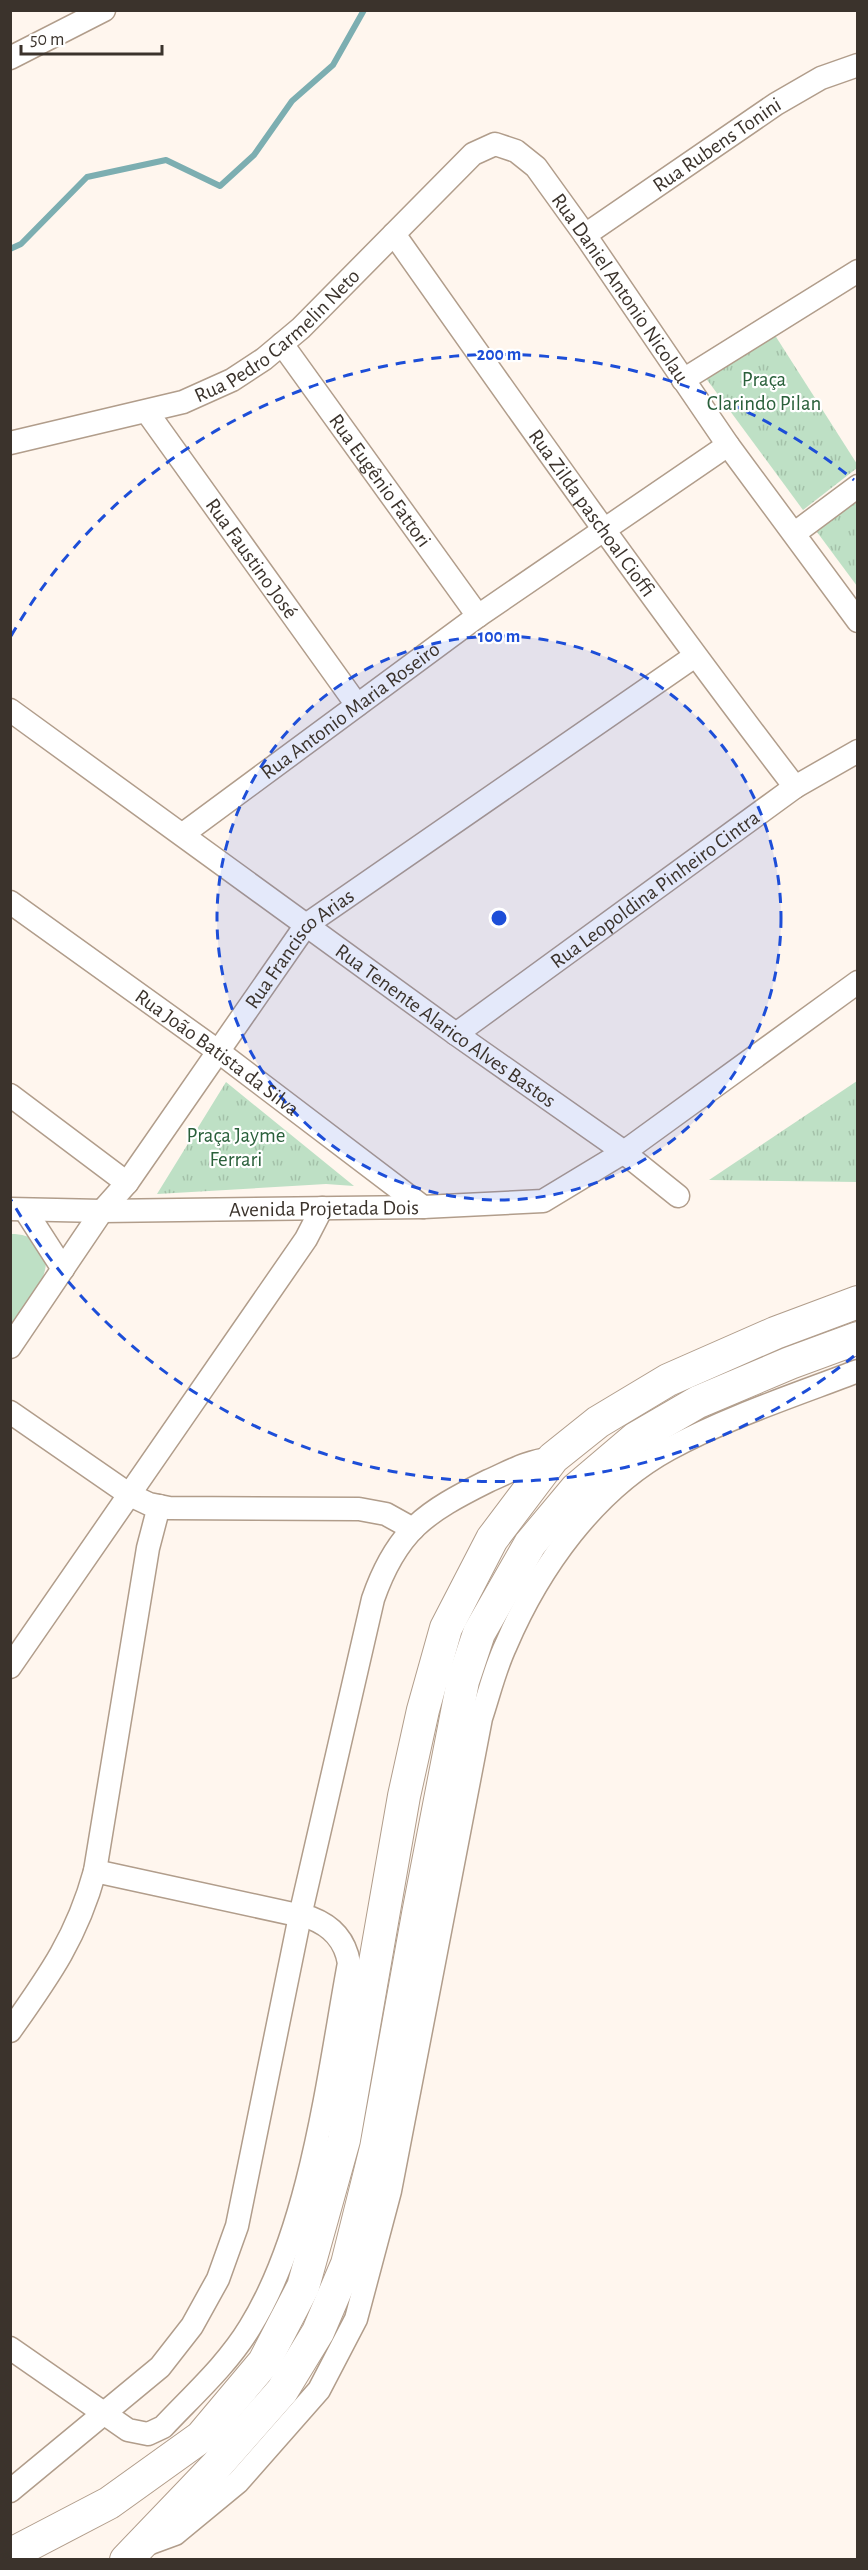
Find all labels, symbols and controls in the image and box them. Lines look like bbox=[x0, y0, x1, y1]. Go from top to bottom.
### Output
scale bar bbox=[21, 18, 162, 56]
text: 50 m bbox=[30, 31, 64, 49]
street label: Rua Rubens Tonini bbox=[649, 93, 785, 196]
street label: Rua Daniel Antonio Nicolau bbox=[547, 189, 693, 387]
street label: Rua Pedro Carmelin Neto bbox=[191, 265, 364, 406]
text: 200 m bbox=[477, 346, 521, 364]
park label: Praça Clarindo Pilan bbox=[707, 369, 821, 414]
street label: Rua Eugênio Fattori bbox=[325, 410, 435, 551]
street label: Rua Zilda paschoal Cioffi bbox=[525, 426, 659, 601]
street label: Rua Faustino José bbox=[202, 495, 301, 622]
text: 100 m bbox=[478, 628, 520, 646]
street label: Rua Antonio Maria Roseiro bbox=[258, 638, 444, 783]
street label: Rua Leopoldina Pinheiro Cintra bbox=[547, 806, 764, 972]
street label: Rua Francisco Arias bbox=[241, 885, 358, 1013]
centre of rings bbox=[489, 908, 509, 928]
street label: Rua Tenente Alarico Alves Bastos bbox=[331, 940, 559, 1112]
street label: Rua João Batista da Silva bbox=[131, 985, 303, 1120]
park label: Praça Jayme Ferrari bbox=[187, 1125, 285, 1170]
street label: Avenida Projetada Dois bbox=[229, 1197, 419, 1220]

